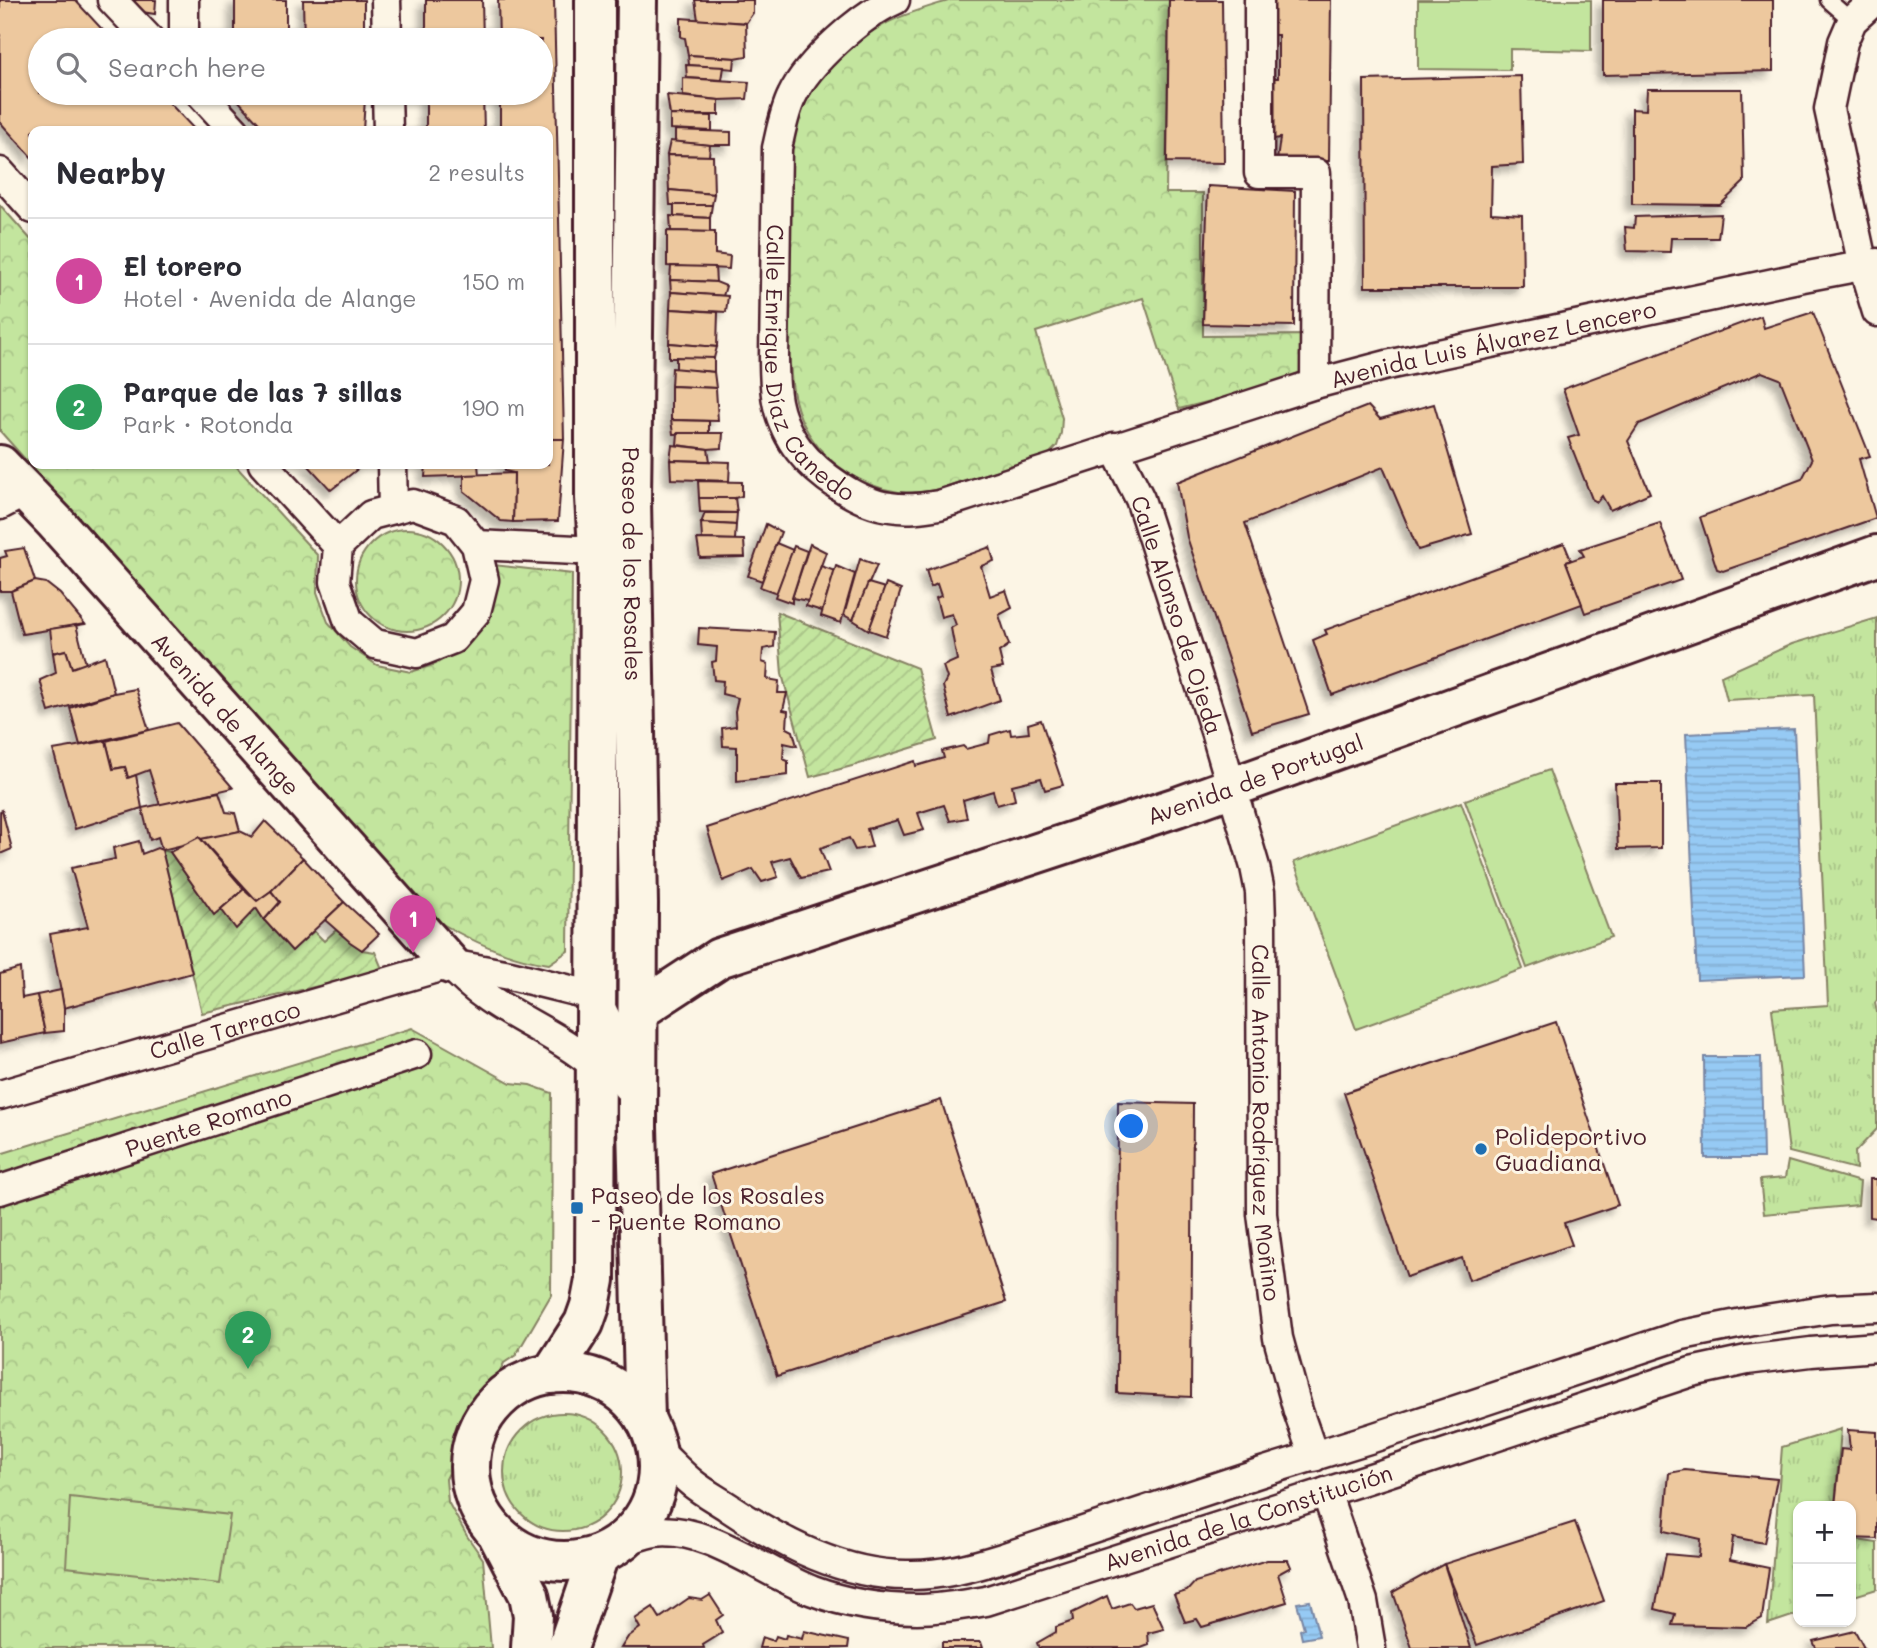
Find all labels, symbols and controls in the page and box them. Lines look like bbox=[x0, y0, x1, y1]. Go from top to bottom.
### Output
search box bbox=[28, 28, 553, 105]
icon: search bbox=[52, 48, 90, 86]
text: Search here bbox=[108, 50, 266, 84]
text: Nearby bbox=[56, 152, 166, 192]
text: 2 results bbox=[428, 157, 525, 187]
street label: Calle Enrique Díaz Canedo bbox=[759, 224, 860, 507]
text: El torero bbox=[123, 249, 242, 283]
text: 1 bbox=[74, 266, 84, 296]
text: 150 m bbox=[461, 266, 525, 296]
text: Hotel · Avenida de Alange bbox=[123, 283, 417, 313]
street label: Avenida Luis Álvarez Lencero bbox=[1327, 293, 1659, 394]
text: Parque de las 7 sillas bbox=[123, 375, 402, 409]
text: 2 bbox=[73, 392, 85, 422]
text: 190 m bbox=[461, 392, 525, 422]
text: Park · Rotonda bbox=[123, 409, 294, 439]
street label: Paseo de los Rosales bbox=[616, 447, 649, 681]
street label: Calle Alonso de Ojeda bbox=[1125, 492, 1230, 738]
street label: Avenida de Alange bbox=[145, 626, 307, 801]
street label: Avenida de Portugal bbox=[1143, 726, 1367, 831]
pin: 1 bbox=[390, 895, 436, 953]
street label: Calle Antonio Rodríguez Moñino bbox=[1246, 944, 1288, 1303]
street label: Calle Tarraco bbox=[146, 993, 304, 1066]
street label: Puente Romano bbox=[121, 1081, 295, 1163]
your location bbox=[1114, 1109, 1148, 1143]
place label: Polideportivo Guadiana bbox=[1495, 1121, 1647, 1177]
marker: Polideportivo Guadiana bbox=[1473, 1141, 1489, 1157]
place label: Paseo de los Rosales - Puente Romano bbox=[591, 1180, 825, 1236]
marker: Paseo de los Rosales - Puente Romano bbox=[569, 1200, 585, 1216]
pin: 2 bbox=[225, 1311, 271, 1369]
street label: Avenida de la Constitución bbox=[1100, 1457, 1396, 1577]
map controls bbox=[1793, 1501, 1856, 1627]
button: + bbox=[1793, 1501, 1856, 1564]
button: − bbox=[1793, 1564, 1856, 1627]

